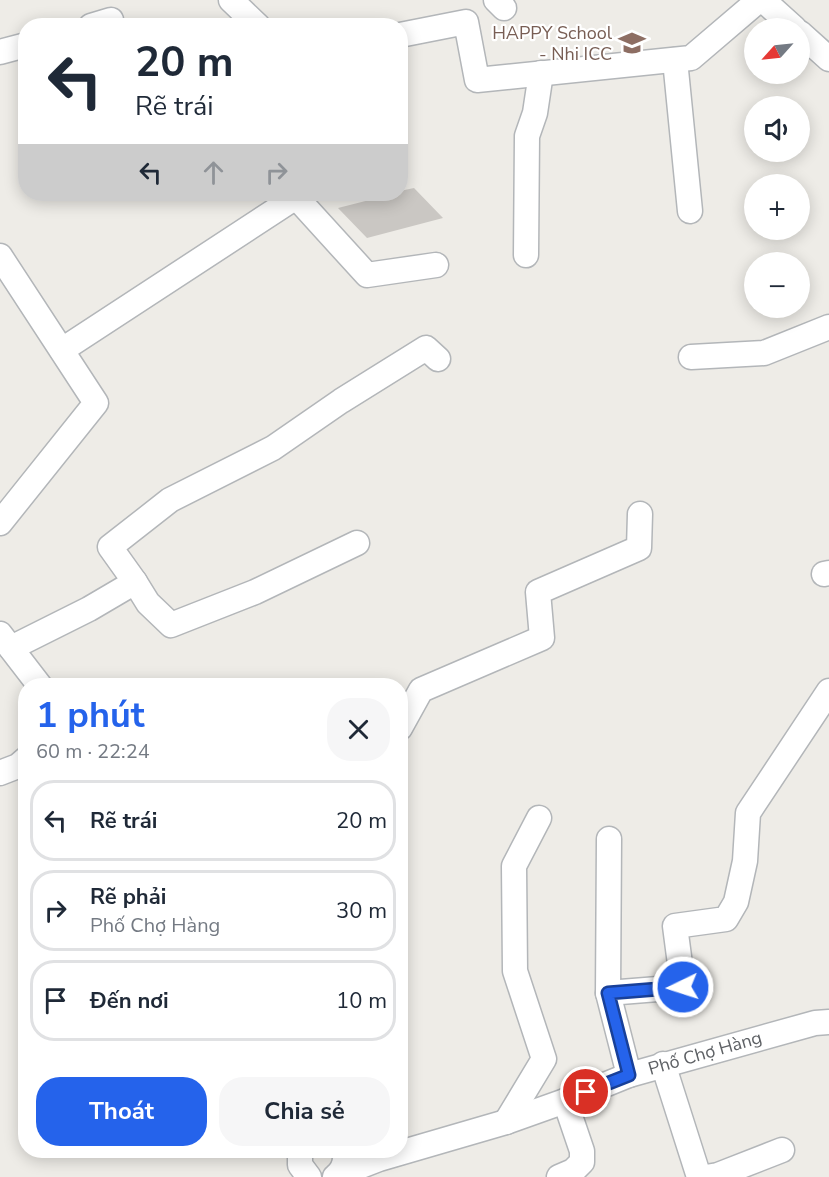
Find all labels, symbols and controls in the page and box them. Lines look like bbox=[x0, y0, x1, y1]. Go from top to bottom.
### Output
north arrow bbox=[744, 18, 810, 84]
map controls bbox=[744, 18, 810, 318]
place label: HAPPY School - Nhi ICC bbox=[492, 21, 613, 66]
school or university icon: HAPPY School - Nhi ICC bbox=[617, 28, 647, 58]
text: 20 m bbox=[135, 34, 234, 91]
icon: left bbox=[36, 42, 114, 120]
text: Rẽ trái bbox=[135, 88, 214, 125]
button: sound bbox=[744, 96, 810, 162]
icon: left bbox=[134, 156, 167, 189]
icon: ahead bbox=[197, 156, 230, 189]
icon: right bbox=[260, 156, 293, 189]
button: + bbox=[744, 174, 810, 240]
button: − bbox=[744, 252, 810, 318]
text: 1 phút bbox=[36, 691, 145, 740]
button: close bbox=[327, 698, 390, 761]
text: 60 m · 22:24 bbox=[36, 738, 150, 765]
icon: left bbox=[39, 804, 72, 837]
text: Rẽ trái bbox=[90, 806, 157, 836]
text: 20 m bbox=[336, 806, 387, 836]
text: Rẽ phải bbox=[90, 882, 166, 912]
icon: right bbox=[39, 894, 72, 927]
text: 30 m bbox=[336, 896, 387, 926]
text: Phố Chợ Hàng bbox=[90, 912, 220, 939]
position arrow bbox=[651, 955, 715, 1019]
icon: arrive bbox=[39, 984, 72, 1017]
text: Đến nơi bbox=[90, 986, 169, 1016]
text: 10 m bbox=[336, 986, 387, 1016]
street label: Phố Chợ Hàng bbox=[645, 1025, 765, 1081]
pin bbox=[560, 1066, 611, 1117]
icon: arrive bbox=[569, 1075, 602, 1108]
button: Thoát bbox=[36, 1077, 207, 1146]
button: Chia sẻ bbox=[219, 1077, 390, 1146]

